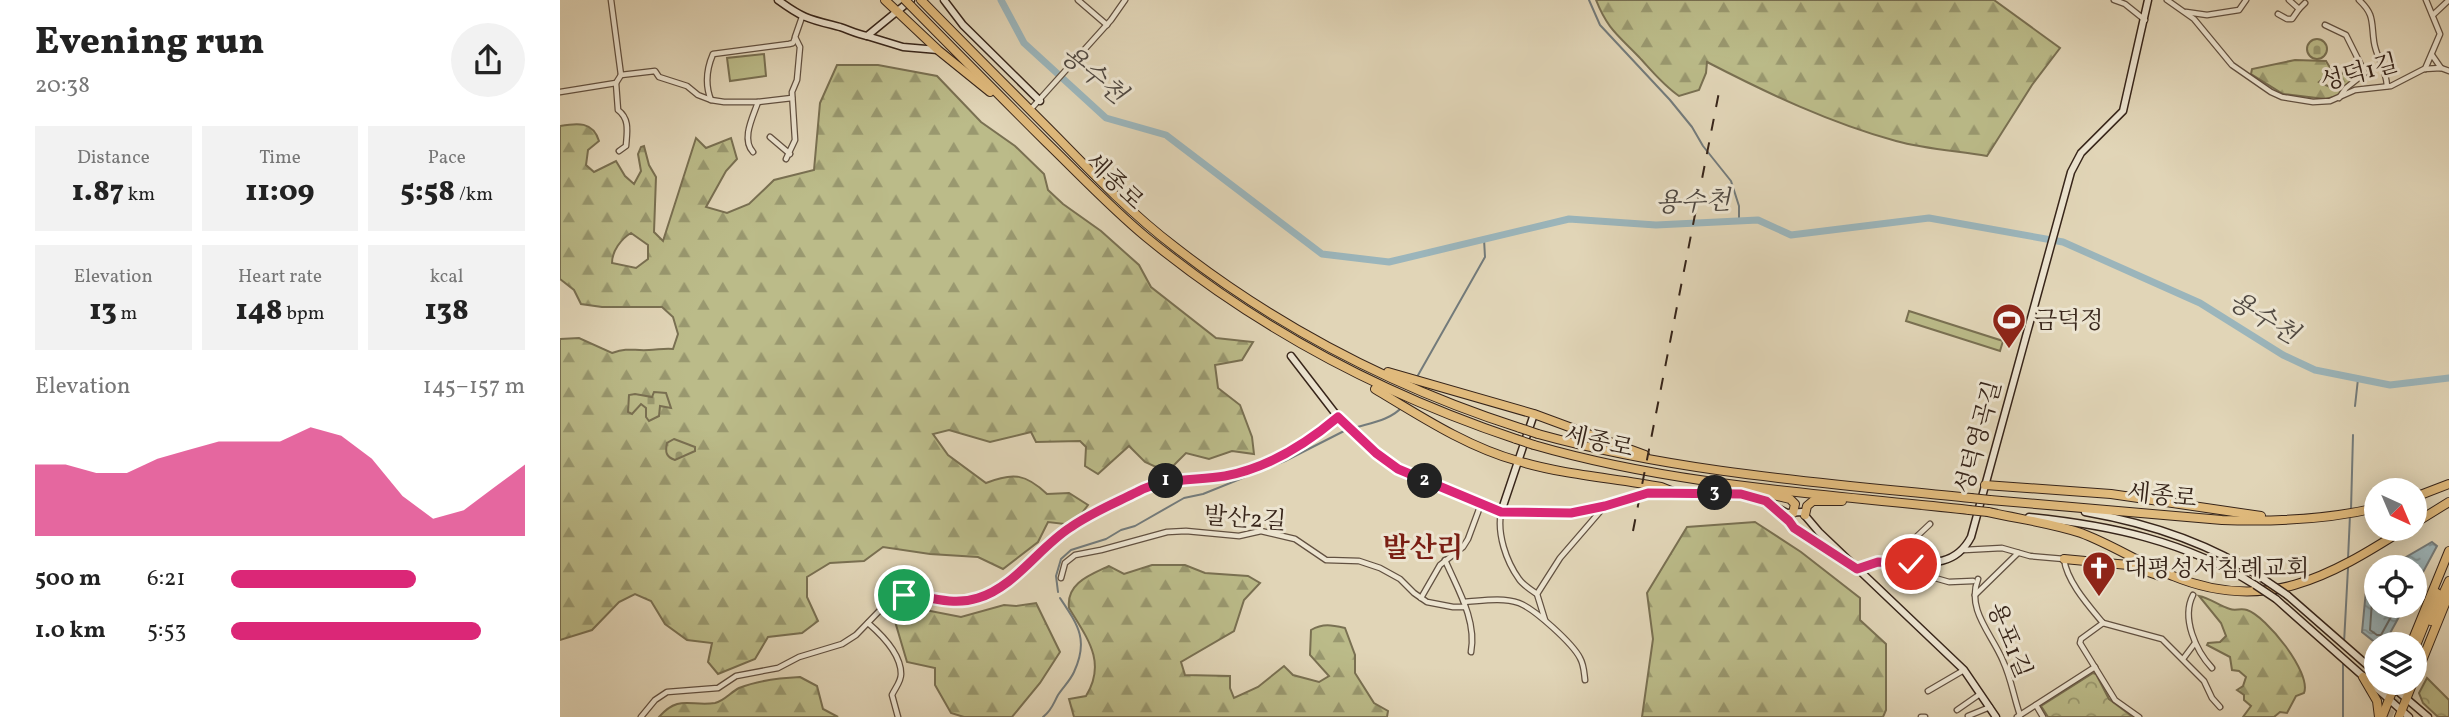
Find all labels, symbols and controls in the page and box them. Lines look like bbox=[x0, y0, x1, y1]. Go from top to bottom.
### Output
text: Evening run bbox=[35, 17, 265, 70]
button: share bbox=[451, 23, 525, 97]
water label: 용수천 bbox=[1052, 38, 1135, 114]
street label: 성덕1길 bbox=[2317, 47, 2402, 101]
text: 20:38 bbox=[35, 70, 90, 102]
text: Distance bbox=[77, 145, 150, 171]
text: Time bbox=[259, 145, 301, 171]
text: Pace bbox=[428, 145, 466, 171]
street label: 세종로 bbox=[1077, 146, 1150, 219]
text: 1.87 bbox=[72, 171, 124, 213]
text: 11:09 bbox=[245, 171, 315, 213]
text: 5:58 bbox=[400, 171, 455, 213]
text: km bbox=[124, 182, 155, 208]
text: /km bbox=[455, 182, 493, 208]
water label: 용수천 bbox=[1655, 184, 1733, 222]
text: Elevation bbox=[74, 264, 153, 290]
text: Heart rate bbox=[238, 264, 322, 290]
text: kcal bbox=[430, 264, 464, 290]
water label: 용수천 bbox=[2221, 284, 2306, 355]
text: 13 bbox=[89, 290, 117, 332]
text: 148 bbox=[236, 290, 283, 332]
text: 138 bbox=[425, 290, 469, 332]
text: m bbox=[117, 301, 137, 327]
text: bpm bbox=[283, 301, 324, 327]
sports icon: 금덕정 bbox=[1990, 301, 2028, 350]
place label: 금덕정 bbox=[2034, 305, 2104, 339]
text: Elevation bbox=[35, 371, 131, 403]
text: 145–157 m bbox=[423, 371, 525, 403]
street label: 성덕영곡길 bbox=[1949, 377, 2011, 498]
street label: 세종로 bbox=[1561, 419, 1636, 467]
pin: 1 bbox=[1148, 463, 1184, 498]
pin: 2 bbox=[1408, 463, 1442, 498]
text: 1 bbox=[1162, 467, 1169, 493]
text: 2 bbox=[1420, 467, 1429, 493]
pin: 3 bbox=[1698, 476, 1732, 510]
street label: 세종로 bbox=[2125, 476, 2198, 518]
north arrow bbox=[2364, 478, 2427, 541]
map controls bbox=[2364, 478, 2427, 695]
text: 3 bbox=[1710, 479, 1719, 505]
street label: 발산2길 bbox=[1203, 500, 1287, 540]
district label: 발산리 bbox=[1382, 530, 1464, 569]
pin bbox=[1881, 534, 1941, 594]
icon: check bbox=[1892, 545, 1930, 583]
church icon: 대평성서침례교회 bbox=[2080, 549, 2118, 598]
place label: 대평성서침례교회 bbox=[2124, 553, 2309, 587]
button: locate bbox=[2364, 555, 2427, 618]
text: 500 m bbox=[35, 563, 101, 595]
text: 6:21 bbox=[147, 563, 185, 595]
pin bbox=[874, 565, 934, 625]
icon: arrive bbox=[885, 576, 923, 614]
street label: 용포1길 bbox=[1978, 598, 2039, 684]
text: 1.0 km bbox=[35, 615, 106, 647]
text: 5:53 bbox=[147, 615, 186, 647]
button: layers bbox=[2364, 632, 2427, 695]

